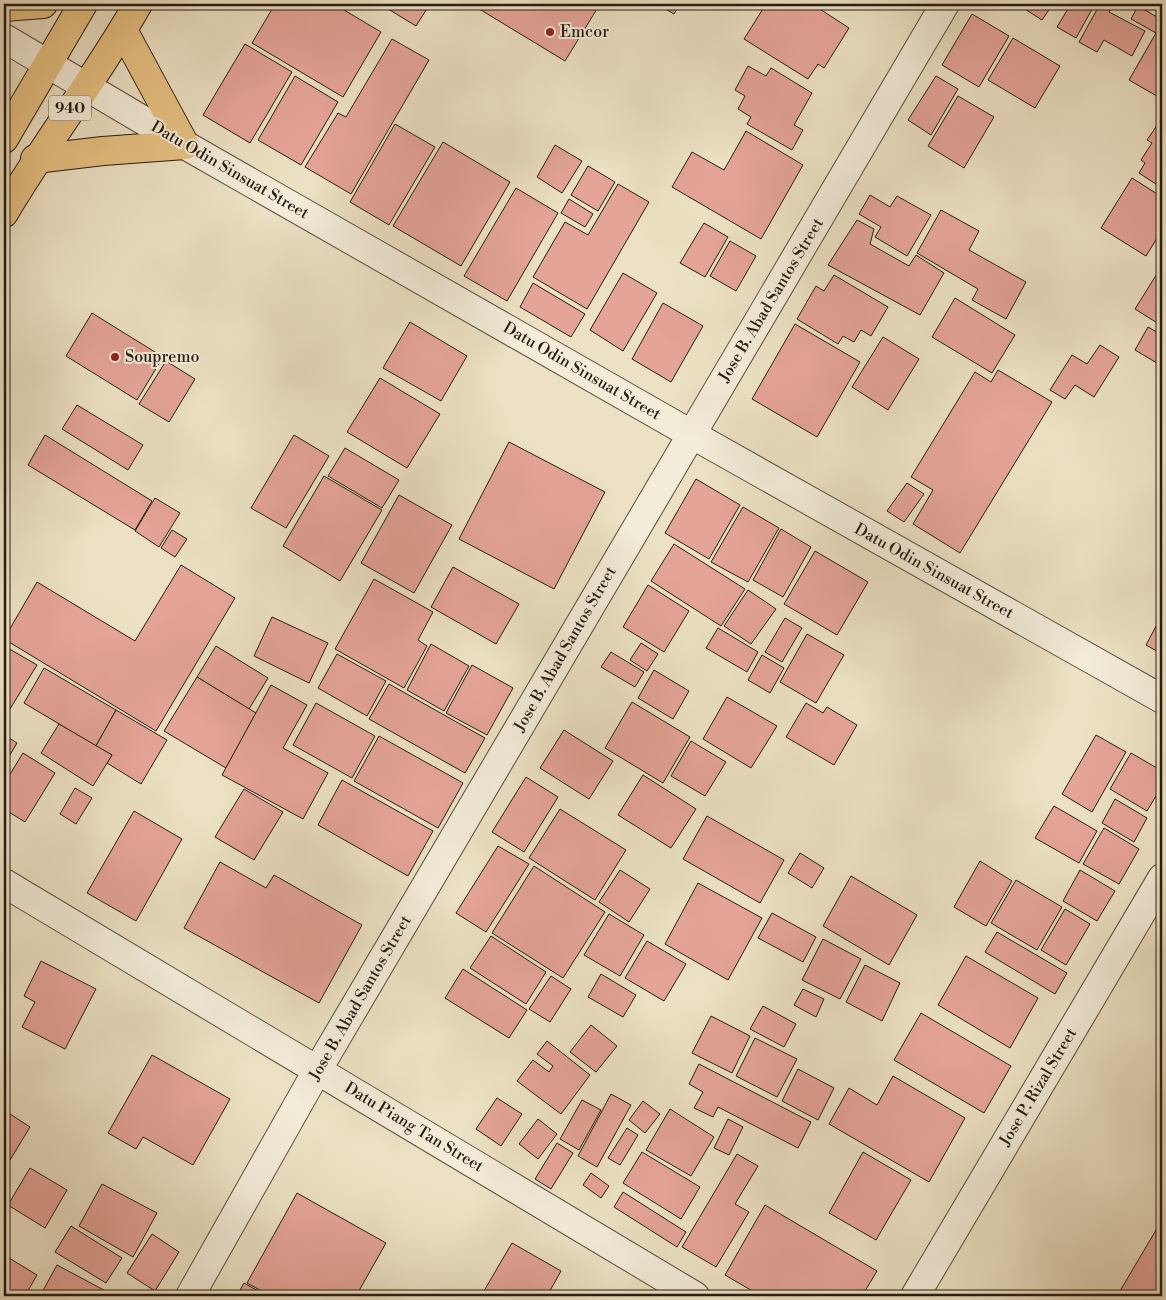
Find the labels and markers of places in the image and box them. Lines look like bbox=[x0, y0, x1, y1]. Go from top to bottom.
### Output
place label: Emcor bbox=[560, 22, 609, 42]
marker: Emcor bbox=[544, 26, 556, 38]
place label: Soupremo bbox=[125, 347, 199, 367]
marker: Soupremo bbox=[109, 351, 121, 363]

